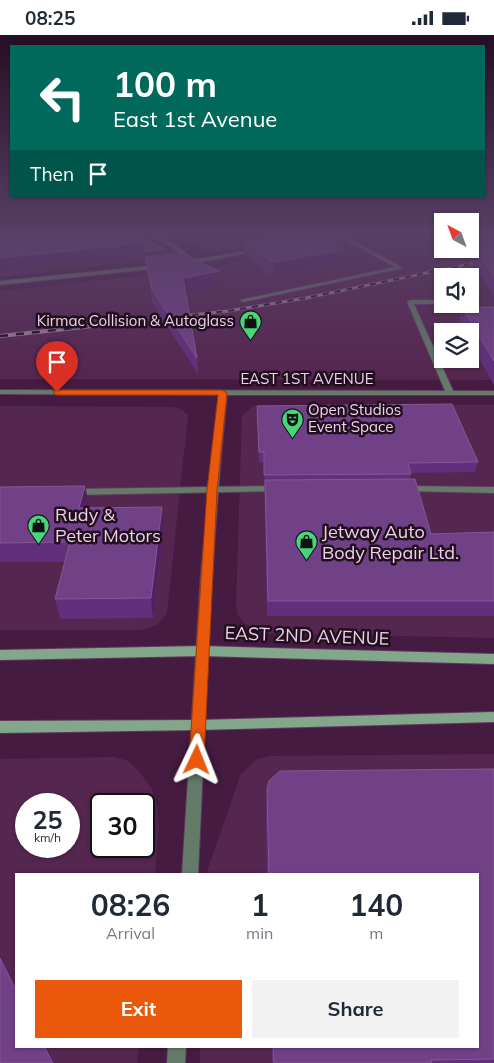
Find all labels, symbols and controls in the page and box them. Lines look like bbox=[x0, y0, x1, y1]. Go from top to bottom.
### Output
text: 08:25 bbox=[25, 6, 75, 30]
text: 100 m bbox=[113, 62, 217, 106]
icon: left bbox=[30, 65, 95, 130]
text: East 1st Avenue bbox=[113, 105, 277, 133]
icon: arrive bbox=[84, 160, 112, 188]
text: Then bbox=[30, 162, 74, 186]
north arrow bbox=[434, 213, 479, 257]
map controls bbox=[434, 213, 479, 368]
button: sound bbox=[434, 268, 479, 313]
shop icon: Kirmac Collision & Autoglass bbox=[238, 309, 262, 340]
place label: Kirmac Collision & Autoglass bbox=[37, 311, 234, 330]
button: layers bbox=[434, 323, 479, 368]
pin bbox=[36, 341, 78, 392]
icon: arrive bbox=[43, 348, 71, 376]
street label: EAST 1ST AVENUE bbox=[240, 369, 374, 388]
place label: Open Studios Event Space bbox=[308, 400, 401, 436]
theatre icon: Open Studios Event Space bbox=[280, 407, 304, 438]
place label: Rudy & Peter Motors bbox=[55, 503, 161, 547]
shop icon: Rudy & Peter Motors bbox=[27, 513, 51, 544]
place label: Jetway Auto Body Repair Ltd. bbox=[322, 520, 459, 564]
shop icon: Jetway Auto Body Repair Ltd. bbox=[294, 530, 318, 561]
street label: EAST 2ND AVENUE bbox=[224, 621, 390, 650]
position arrow bbox=[170, 733, 222, 785]
speed limit sign: 30 bbox=[90, 793, 155, 858]
text: 25 bbox=[32, 804, 63, 835]
text: km/h bbox=[34, 830, 61, 845]
text: 08:26 bbox=[91, 886, 170, 924]
text: 1 bbox=[251, 886, 269, 924]
text: 140 bbox=[349, 886, 403, 924]
text: Arrival bbox=[106, 923, 155, 943]
text: min bbox=[246, 923, 273, 943]
text: m bbox=[369, 923, 383, 943]
button: Exit bbox=[35, 980, 242, 1038]
button: Share bbox=[252, 980, 459, 1038]

